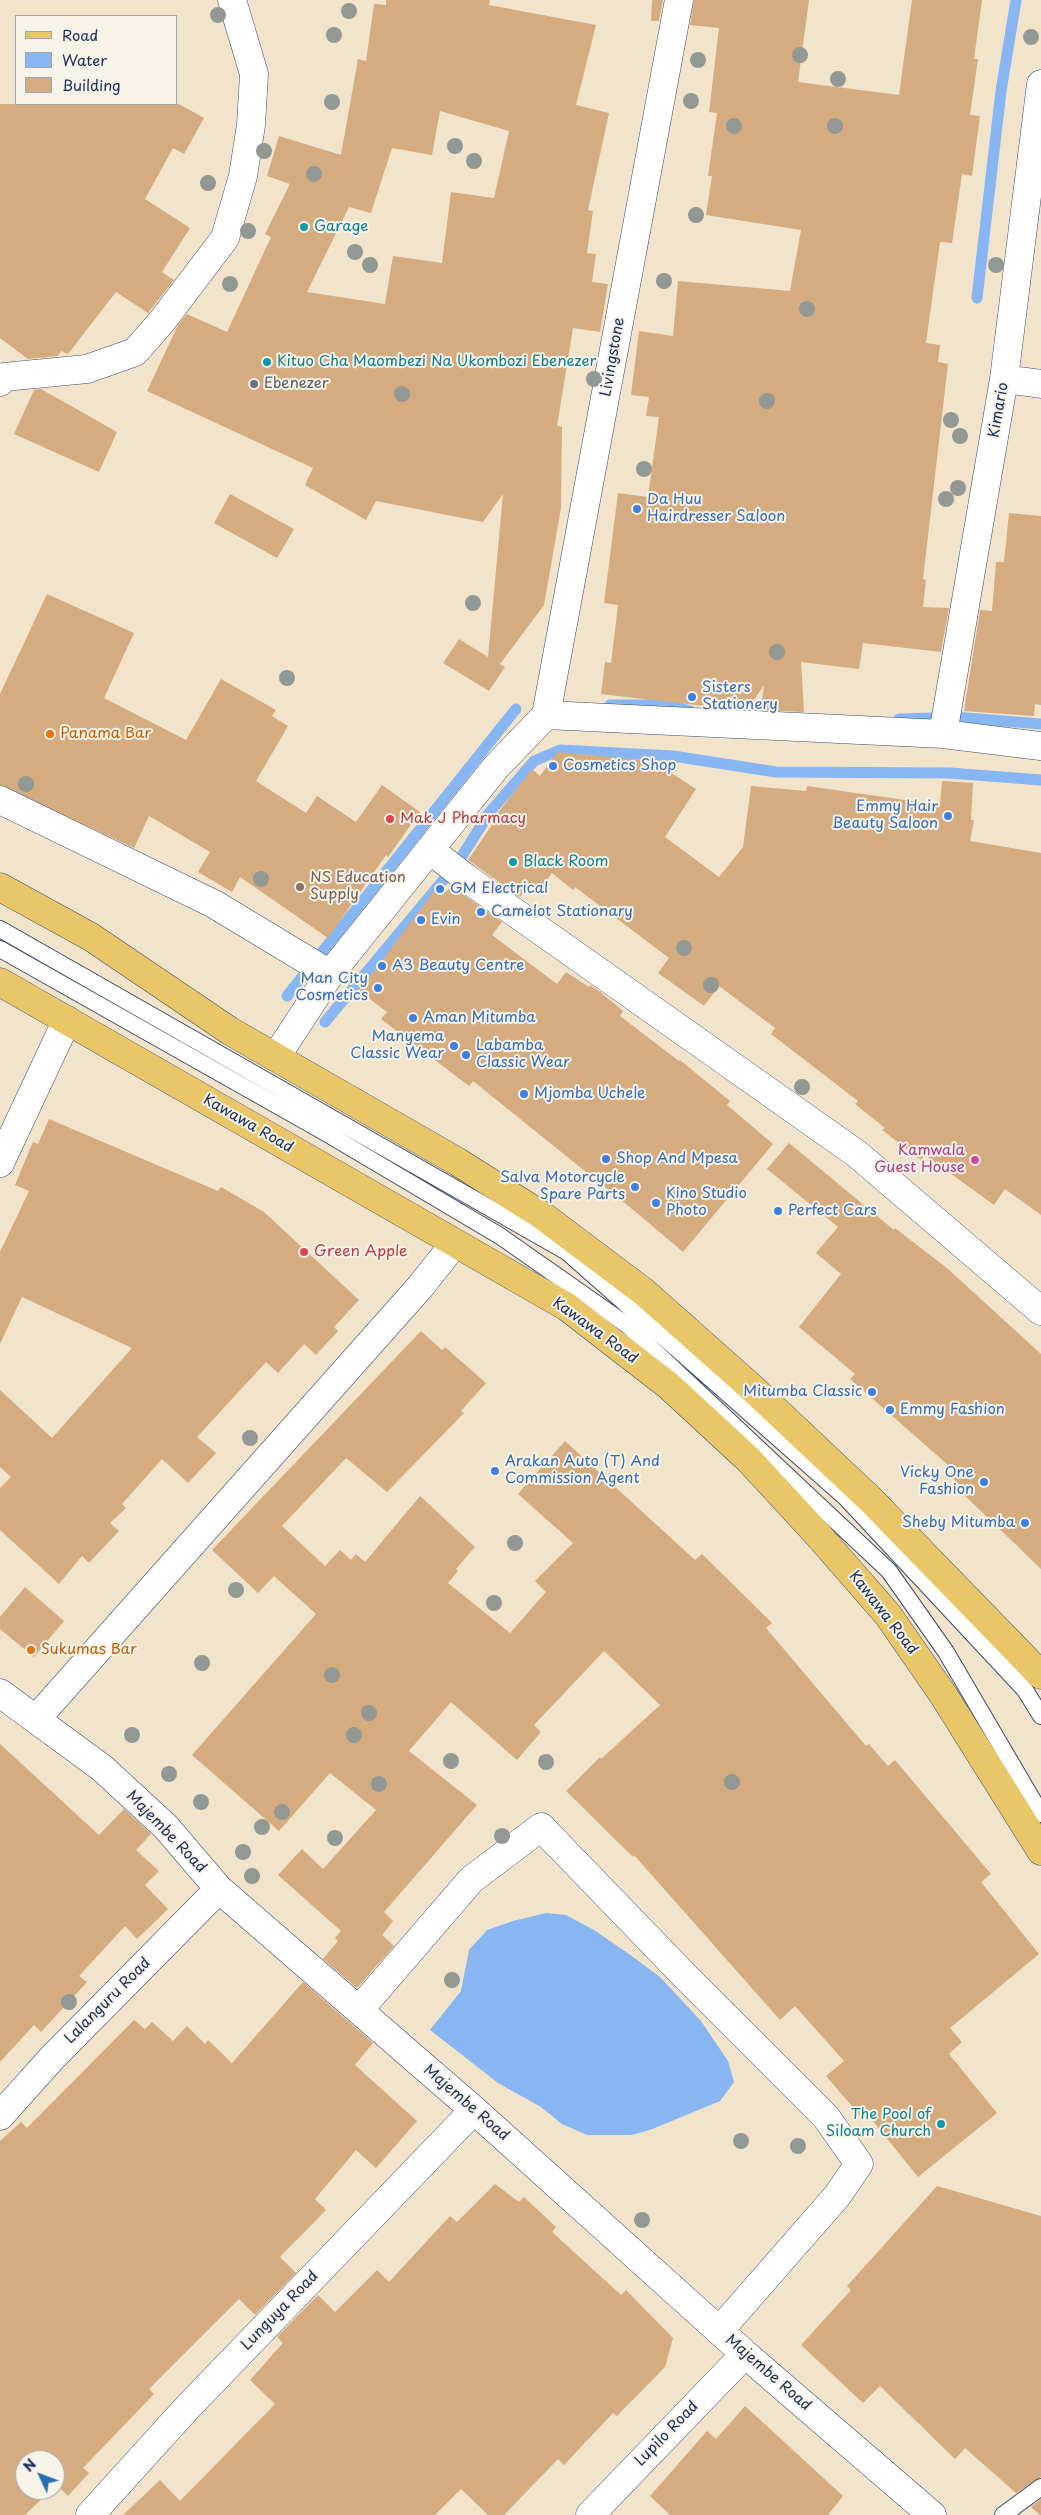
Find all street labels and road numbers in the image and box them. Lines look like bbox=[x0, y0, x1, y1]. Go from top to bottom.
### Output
street label: Livingstone bbox=[597, 316, 629, 398]
street label: Kimario bbox=[985, 381, 1013, 439]
street label: Kawawa Road bbox=[200, 1091, 296, 1157]
street label: Kawawa Road bbox=[549, 1294, 641, 1368]
street label: Kawawa Road bbox=[845, 1568, 921, 1658]
street label: Majembe Road bbox=[122, 1787, 210, 1877]
street label: Lalanguru Road bbox=[61, 1954, 155, 2048]
street label: Majembe Road bbox=[420, 2061, 512, 2145]
street label: Lunguya Road bbox=[238, 2268, 322, 2354]
street label: Majembe Road bbox=[722, 2331, 814, 2415]
street label: Lupilo Road bbox=[632, 2398, 702, 2470]

